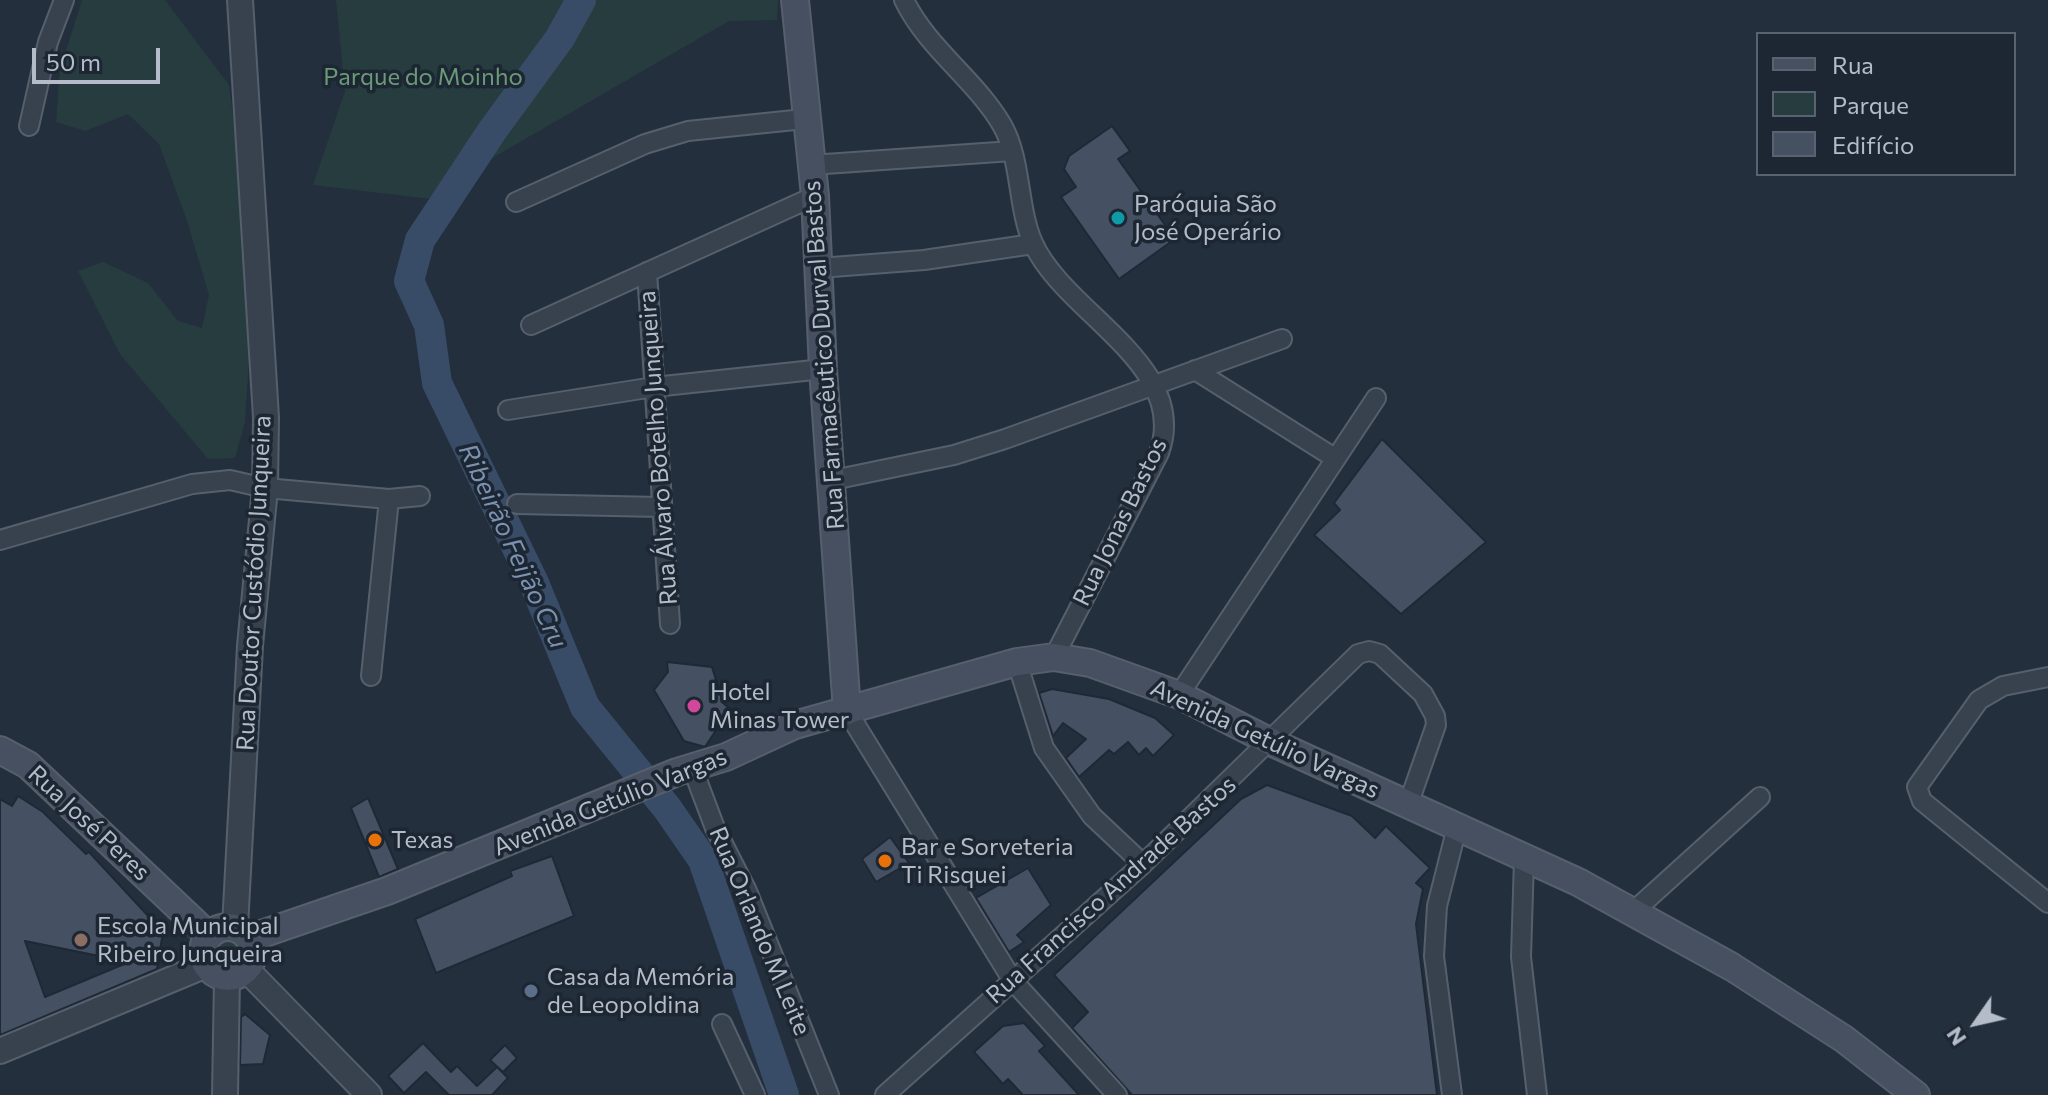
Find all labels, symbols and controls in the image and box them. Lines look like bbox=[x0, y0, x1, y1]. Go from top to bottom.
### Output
scale bar bbox=[36, 32, 164, 82]
legend bbox=[1756, 32, 2016, 176]
text: 50 m bbox=[46, 47, 101, 76]
text: Rua bbox=[1832, 50, 1874, 79]
park label: Parque do Moinho bbox=[323, 63, 523, 91]
text: Parque bbox=[1832, 90, 1909, 119]
text: Edifício bbox=[1832, 130, 1914, 159]
street label: Rua Farmacêutico Durval Bastos bbox=[797, 180, 851, 530]
place label: Paróquia São José Operário bbox=[1134, 190, 1282, 246]
marker: Paróquia São José Operário bbox=[1109, 209, 1127, 227]
street label: Rua Álvaro Botelho Junqueira bbox=[633, 290, 683, 606]
street label: Rua Doutor Custódio Junqueira bbox=[231, 414, 277, 752]
street label: Rua Jonas Bastos bbox=[1067, 433, 1173, 611]
water label: Ribeirão Feijão Cru bbox=[452, 439, 574, 653]
street label: Avenida Getúlio Vargas bbox=[1146, 673, 1384, 805]
place label: Hotel Minas Tower bbox=[710, 678, 849, 734]
marker: Hotel Minas Tower bbox=[685, 697, 703, 715]
street label: Avenida Getúlio Vargas bbox=[489, 742, 731, 862]
street label: Rua José Peres bbox=[22, 759, 156, 887]
street label: Rua Francisco Andrade Bastos bbox=[980, 770, 1242, 1010]
street label: Rua Orlando M Leite bbox=[703, 823, 817, 1039]
place label: Texas bbox=[391, 826, 453, 854]
marker: Texas bbox=[366, 831, 384, 849]
place label: Bar e Sorveteria Ti Risquei bbox=[901, 833, 1073, 889]
marker: Bar e Sorveteria Ti Risquei bbox=[876, 852, 894, 870]
place label: Escola Municipal Ribeiro Junqueira bbox=[97, 912, 283, 968]
marker: Escola Municipal Ribeiro Junqueira bbox=[72, 931, 90, 949]
place label: Casa da Memória de Leopoldina bbox=[547, 963, 734, 1019]
marker: Casa da Memória de Leopoldina bbox=[522, 982, 540, 1000]
north arrow bbox=[1936, 983, 2016, 1063]
text: N bbox=[1940, 1022, 1971, 1051]

